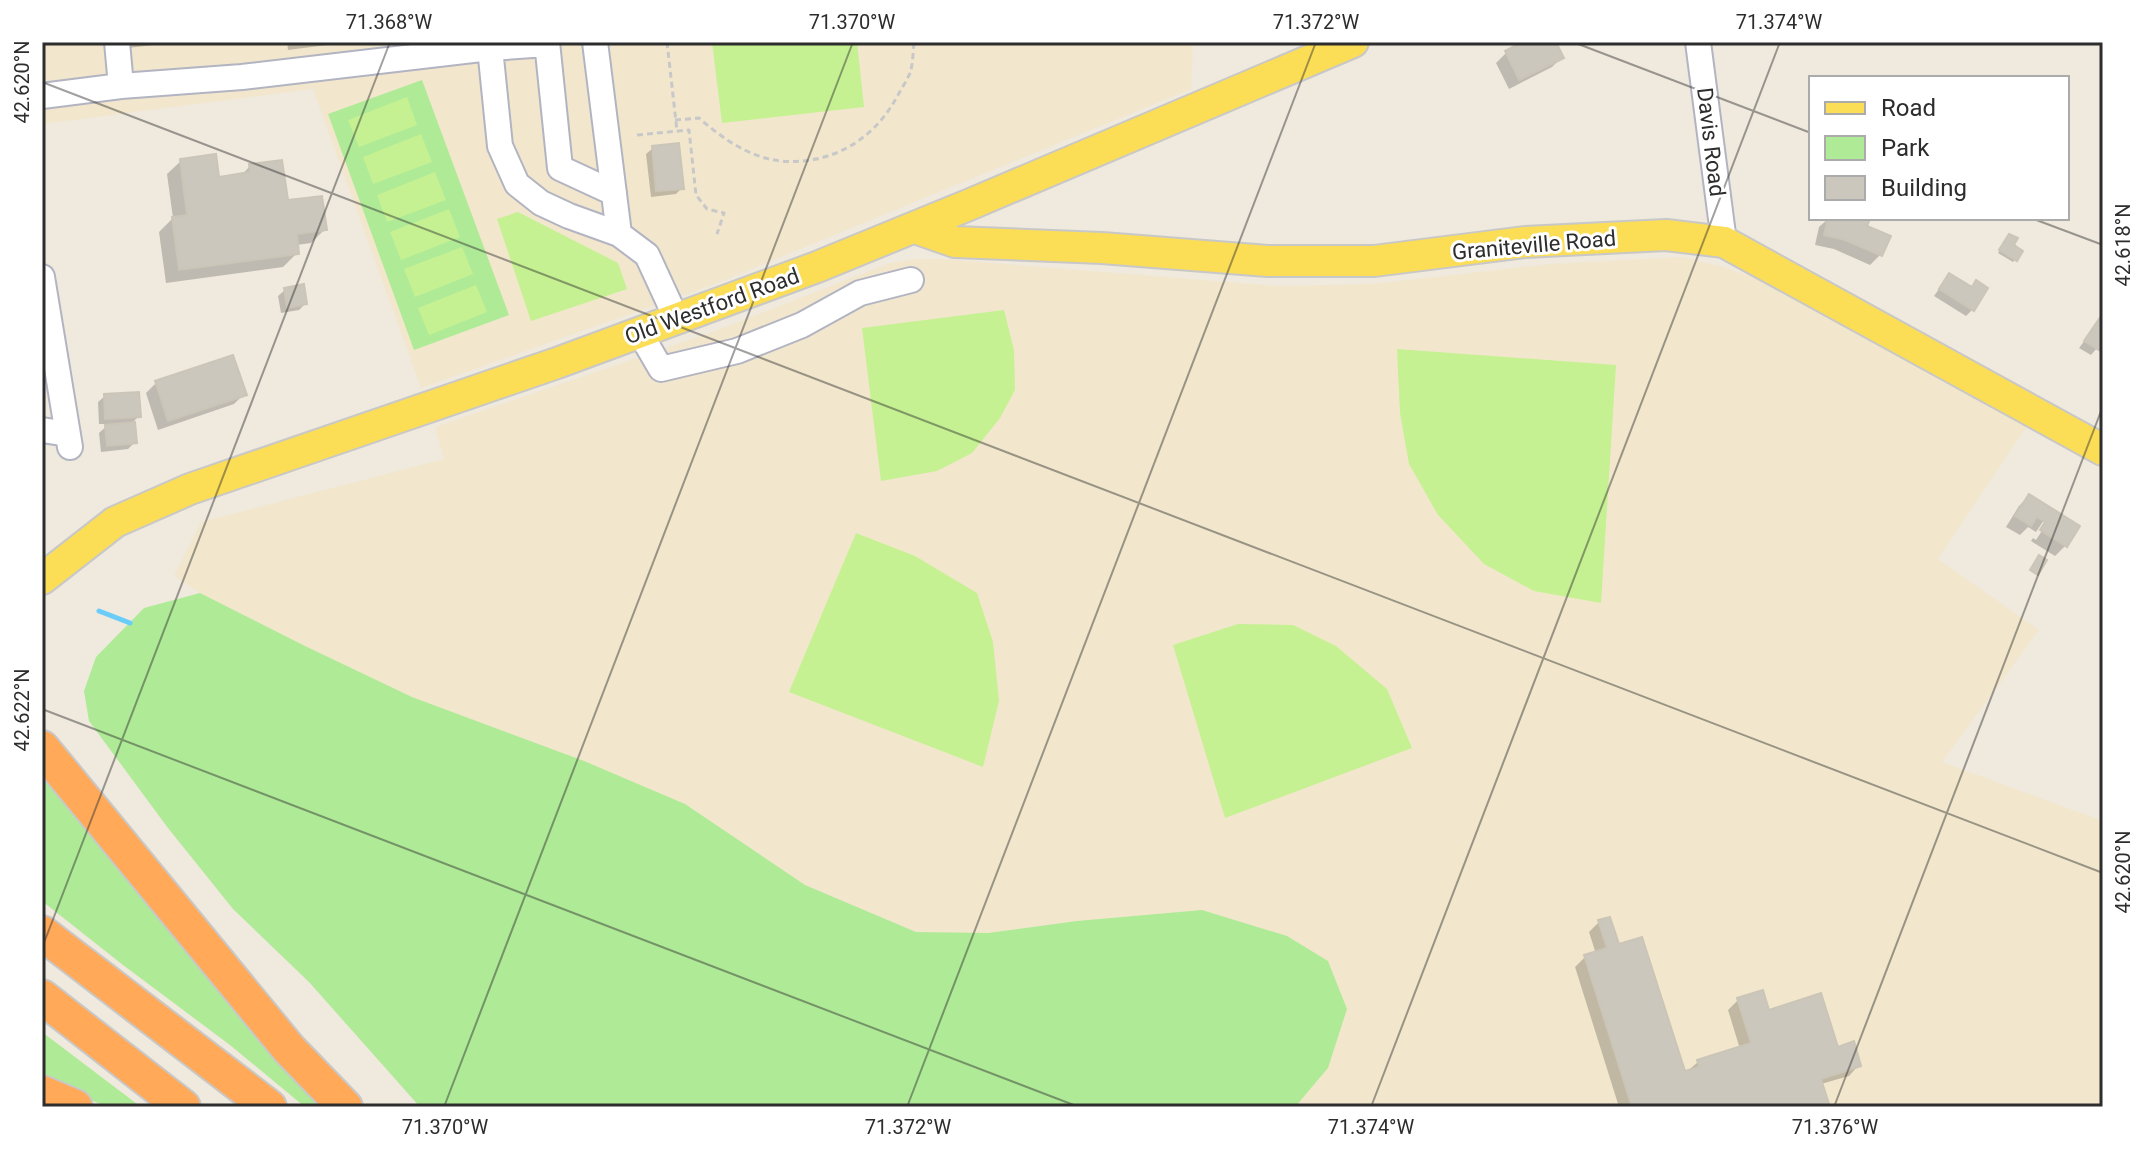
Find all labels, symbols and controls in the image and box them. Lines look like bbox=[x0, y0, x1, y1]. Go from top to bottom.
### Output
text: 71.368°W bbox=[346, 10, 433, 34]
text: 71.370°W bbox=[809, 10, 896, 34]
text: 71.372°W bbox=[1273, 10, 1360, 34]
text: 71.374°W bbox=[1736, 10, 1823, 34]
text: 42.620°N bbox=[10, 40, 34, 124]
legend bbox=[1809, 76, 2069, 220]
street label: Davis Road bbox=[1692, 86, 1730, 198]
text: Road bbox=[1881, 94, 1936, 122]
text: Park bbox=[1881, 134, 1930, 162]
text: Building bbox=[1881, 174, 1967, 202]
text: 42.618°N bbox=[2111, 203, 2135, 287]
street label: Graniteville Road bbox=[1451, 225, 1617, 265]
street label: Old Westford Road bbox=[621, 263, 803, 349]
text: 42.622°N bbox=[10, 668, 34, 752]
text: 42.620°N bbox=[2111, 830, 2135, 914]
text: 71.370°W bbox=[402, 1115, 489, 1139]
text: 71.372°W bbox=[865, 1115, 952, 1139]
text: 71.374°W bbox=[1328, 1115, 1415, 1139]
text: 71.376°W bbox=[1792, 1115, 1879, 1139]

